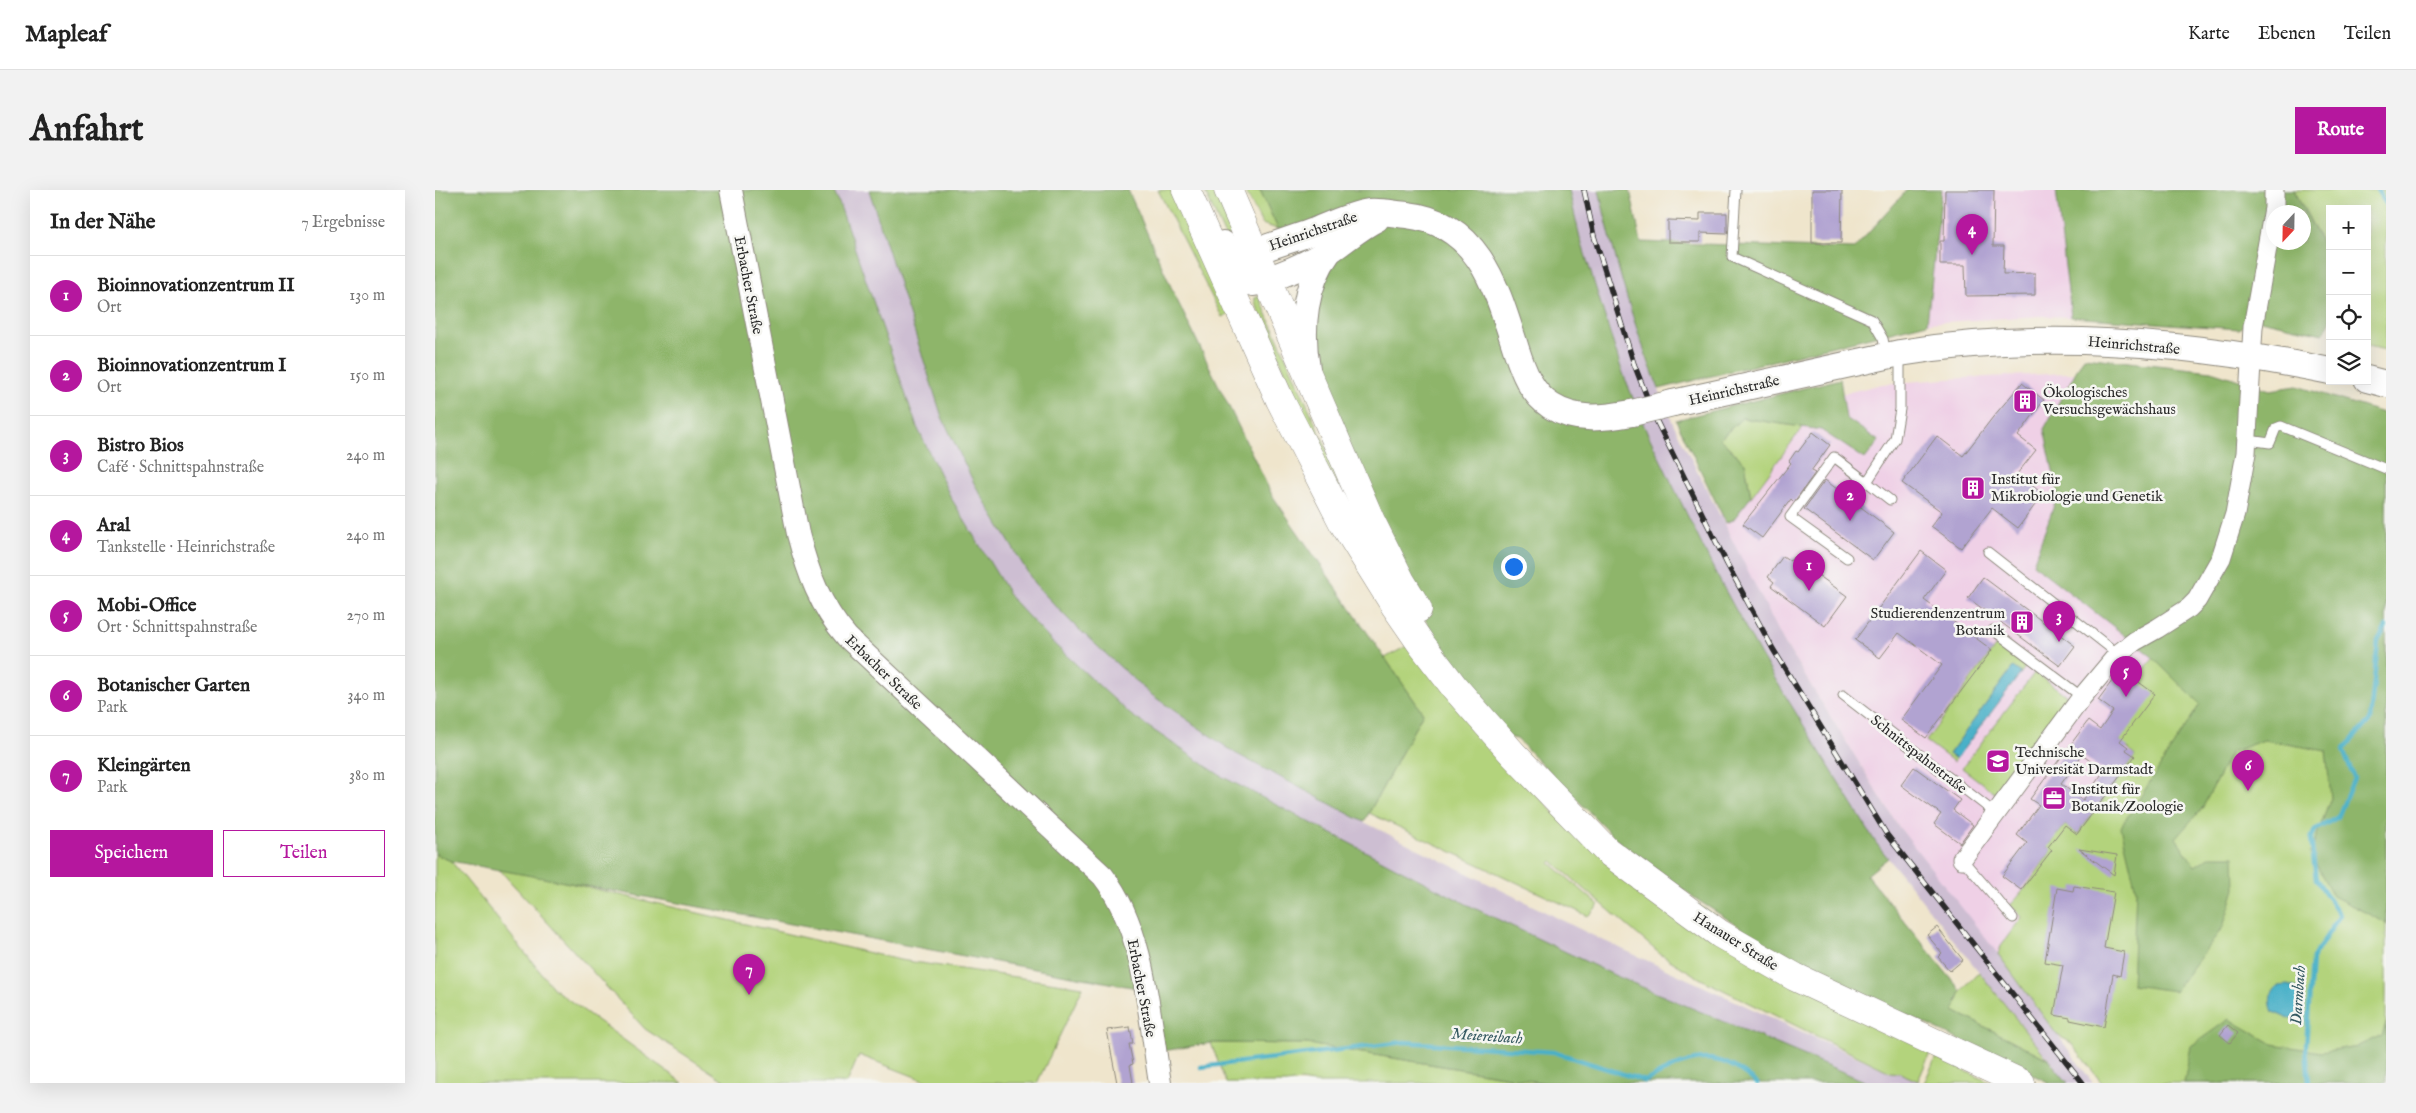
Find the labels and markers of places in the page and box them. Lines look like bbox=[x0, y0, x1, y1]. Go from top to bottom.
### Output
pin: 4 bbox=[1956, 214, 1988, 255]
place label: Ökologisches Versuchsgewächshaus bbox=[2042, 383, 2176, 419]
building icon: Ökologisches Versuchsgewächshaus bbox=[2012, 388, 2038, 414]
place label: Institut für Mikrobiologie und Genetik bbox=[1991, 470, 2164, 506]
building icon: Institut für Mikrobiologie und Genetik bbox=[1960, 475, 1986, 501]
pin: 2 bbox=[1834, 480, 1866, 521]
pin: 1 bbox=[1793, 550, 1825, 591]
pin: 3 bbox=[2043, 601, 2075, 642]
place label: Studierendenzentrum Botanik bbox=[1870, 604, 2006, 640]
building icon: Studierendenzentrum Botanik bbox=[2009, 609, 2035, 635]
pin: 5 bbox=[2110, 656, 2142, 697]
place label: Technische Universität Darmstadt bbox=[2015, 743, 2153, 779]
school or university icon: Technische Universität Darmstadt bbox=[1985, 748, 2011, 774]
pin: 6 bbox=[2232, 750, 2264, 791]
place label: Institut für Botanik/Zoologie bbox=[2071, 780, 2184, 816]
office icon: Institut für Botanik/Zoologie bbox=[2041, 785, 2067, 811]
pin: 7 bbox=[733, 954, 765, 995]

